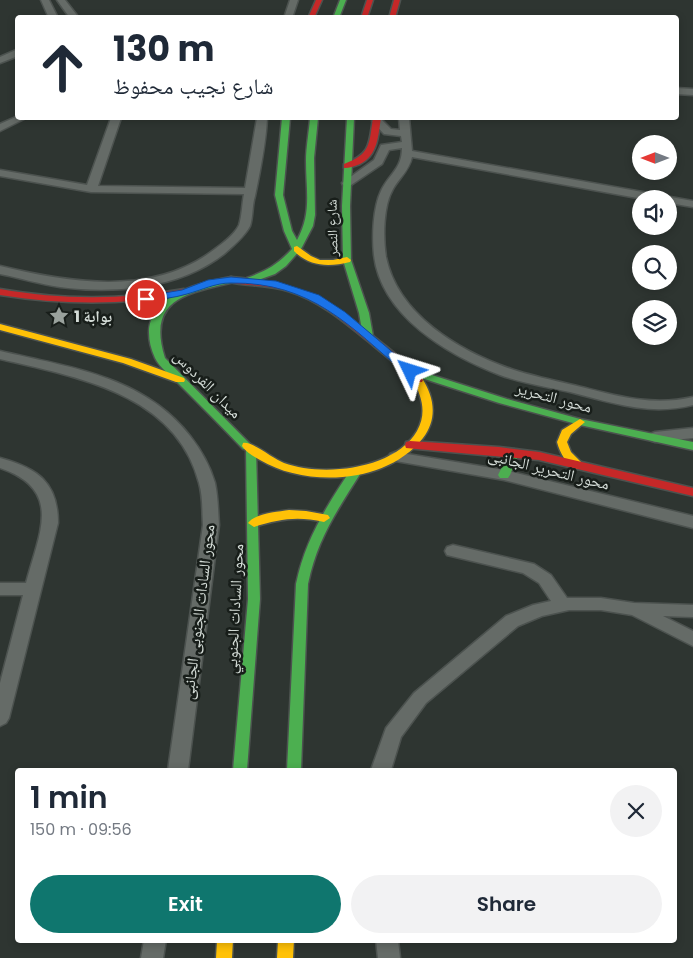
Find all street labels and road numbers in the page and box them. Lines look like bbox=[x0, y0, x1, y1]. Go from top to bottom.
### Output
street label: شارع النصر bbox=[322, 199, 343, 258]
street label: ميدان الفردوس bbox=[168, 345, 247, 424]
street label: محور التحرير bbox=[512, 376, 594, 419]
street label: محور التحرير الجانبى bbox=[486, 443, 612, 496]
street label: محور السادات الجنوبى الجانبى bbox=[176, 523, 221, 701]
street label: محور السادات الجنوبي bbox=[220, 543, 250, 675]

